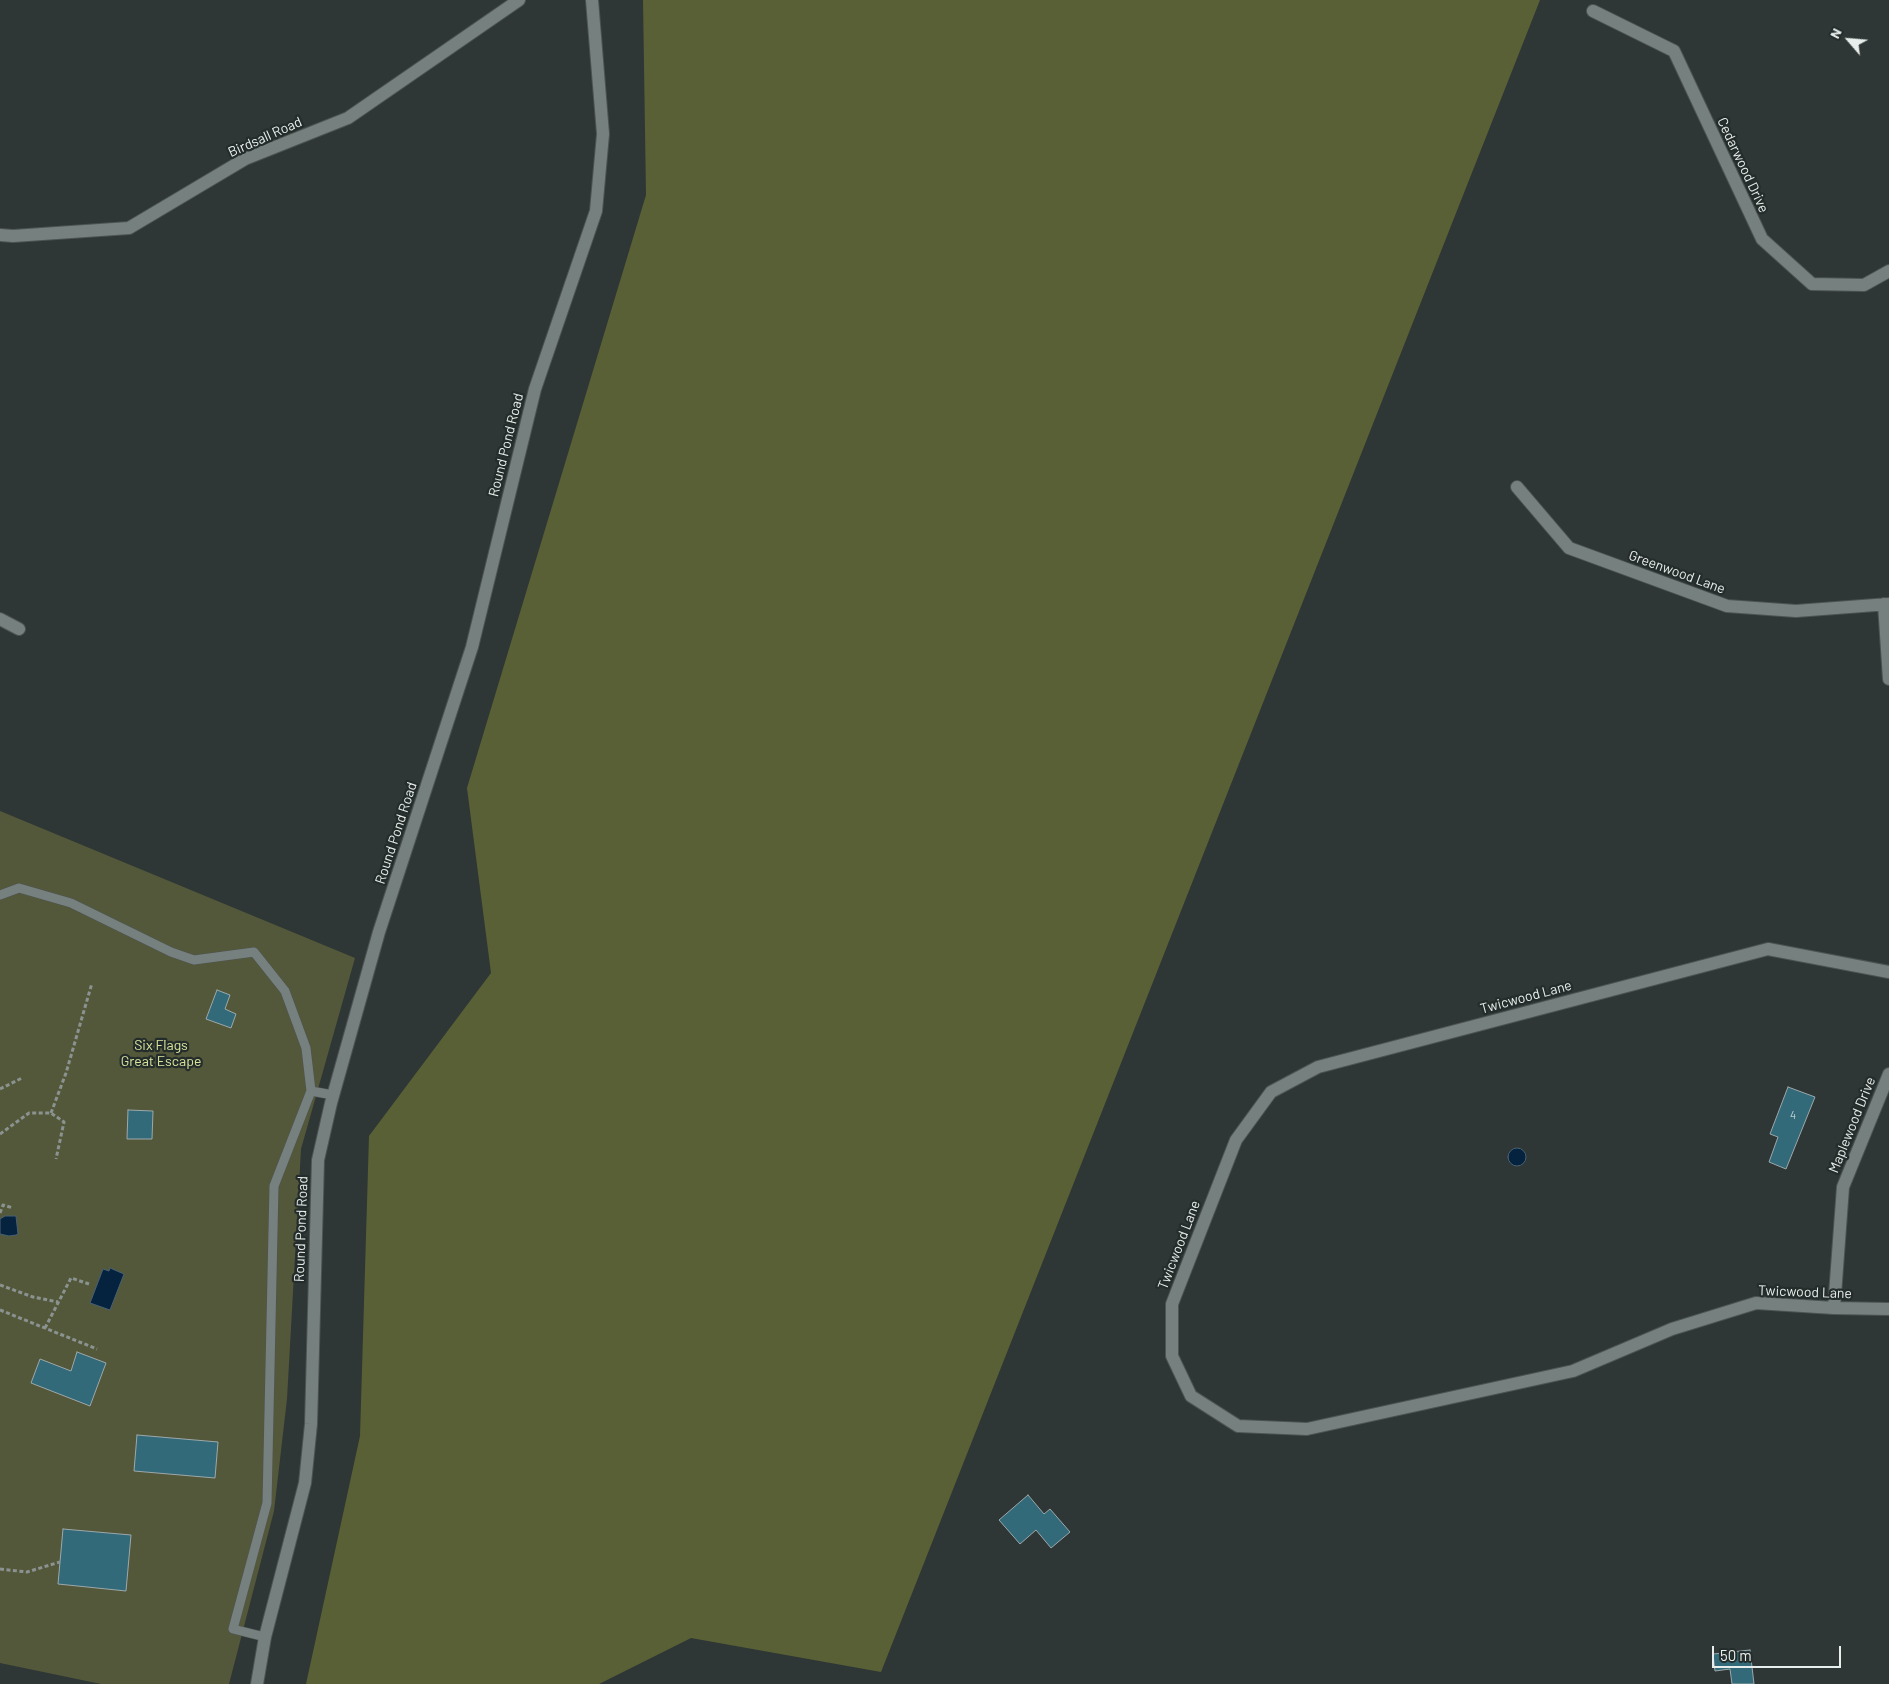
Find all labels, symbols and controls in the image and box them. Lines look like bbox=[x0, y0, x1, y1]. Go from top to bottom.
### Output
north arrow bbox=[1824, 15, 1874, 65]
text: N bbox=[1826, 25, 1845, 41]
street label: Birdsall Road bbox=[225, 113, 305, 161]
street label: Cedarwood Drive bbox=[1714, 115, 1772, 215]
street label: Round Pond Road bbox=[485, 392, 527, 498]
street label: Greenwood Lane bbox=[1626, 547, 1728, 597]
street label: Round Pond Road bbox=[372, 780, 420, 886]
street label: Twicwood Lane bbox=[1478, 977, 1574, 1017]
park label: Six Flags Great Escape bbox=[121, 1037, 201, 1070]
street label: Maplewood Drive bbox=[1825, 1075, 1879, 1175]
house number: 4 bbox=[1790, 1108, 1796, 1122]
street label: Round Pond Road bbox=[291, 1176, 311, 1282]
street label: Twicwood Lane bbox=[1154, 1198, 1204, 1292]
street label: Twicwood Lane bbox=[1758, 1282, 1852, 1302]
scale bar bbox=[1714, 1636, 1843, 1668]
text: 50 m bbox=[1720, 1646, 1752, 1664]

